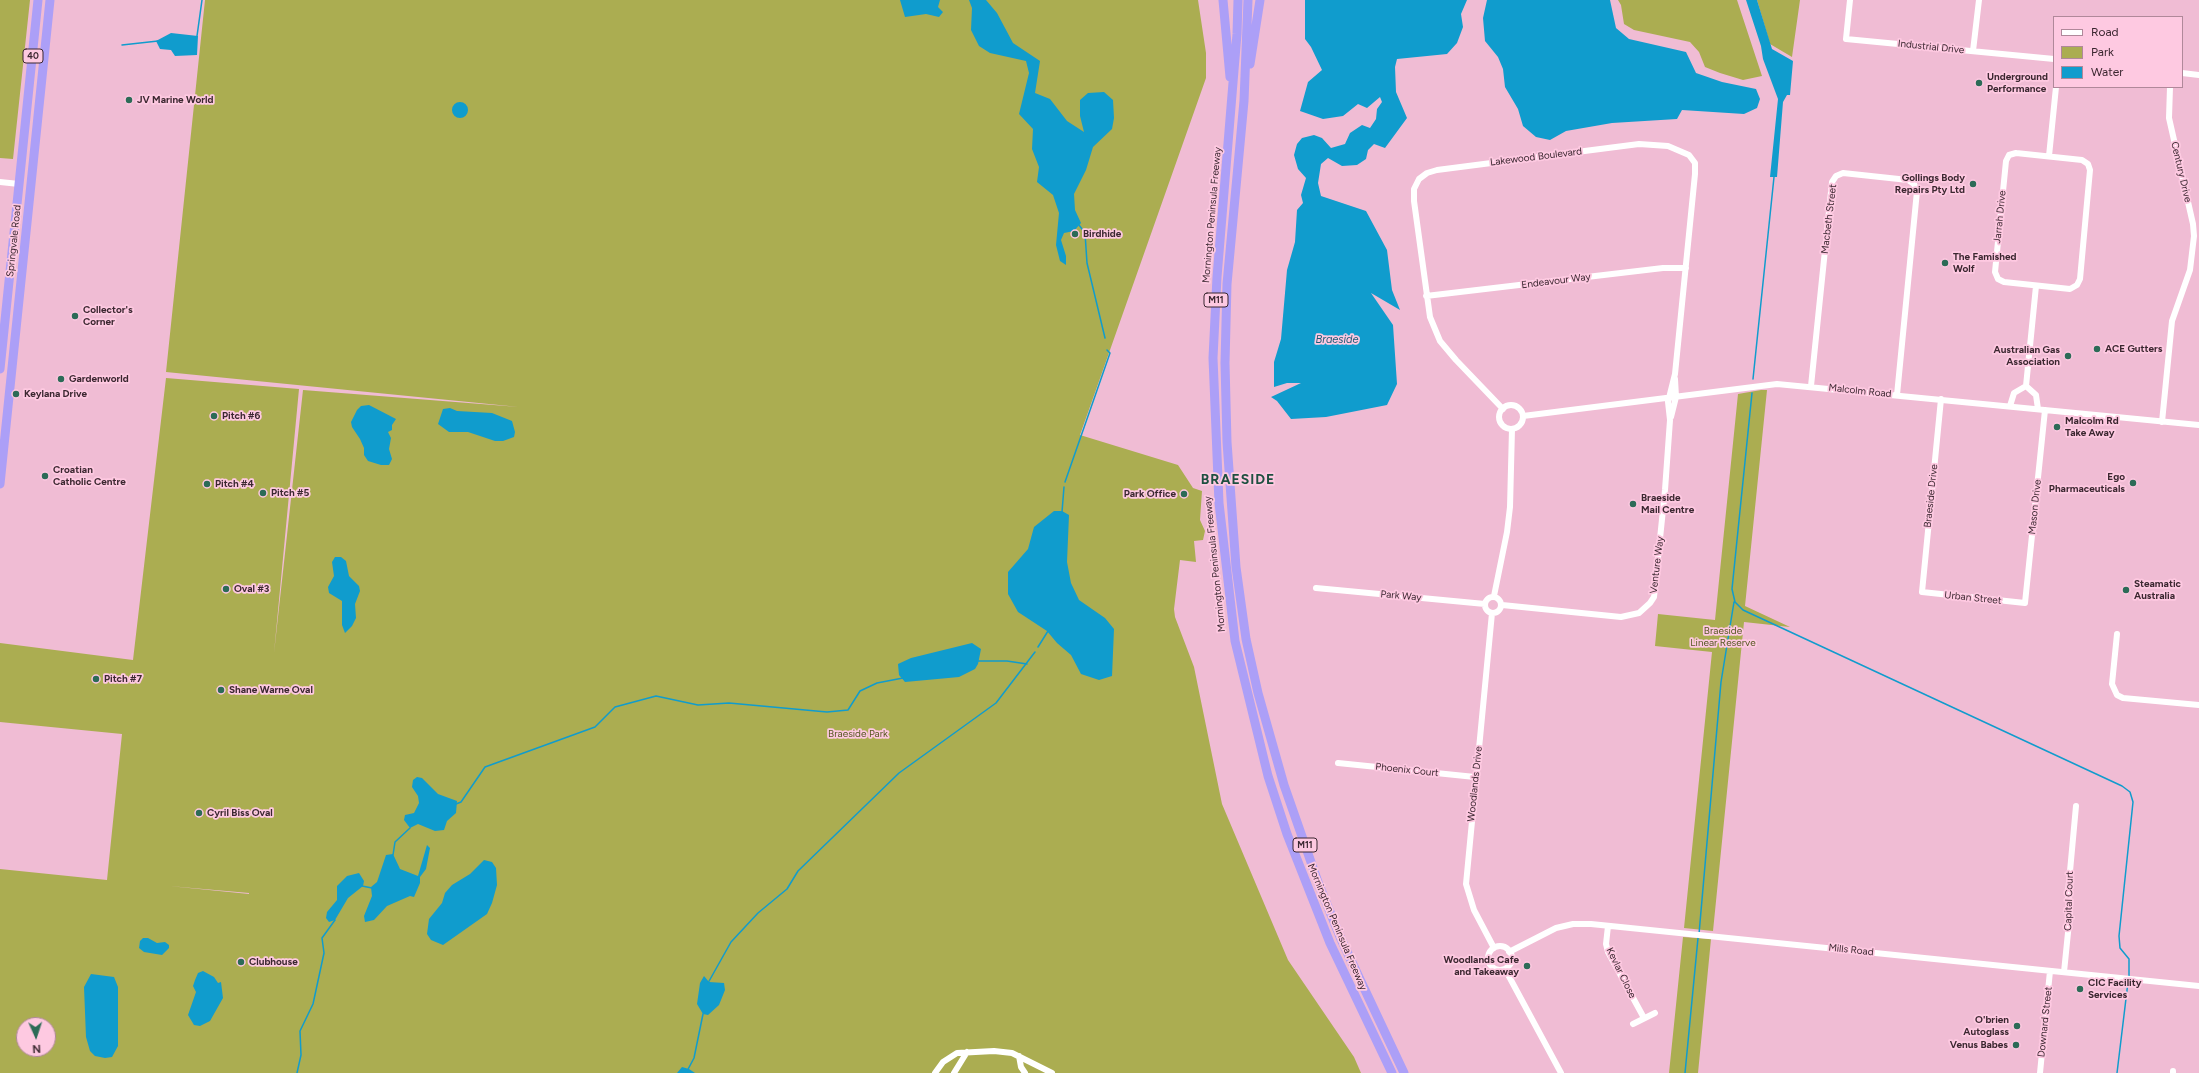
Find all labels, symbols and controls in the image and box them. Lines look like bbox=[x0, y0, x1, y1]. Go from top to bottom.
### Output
legend bbox=[2053, 16, 2183, 88]
text: Road bbox=[2091, 25, 2119, 39]
street label: Industrial Drive bbox=[1897, 38, 1965, 56]
text: Park bbox=[2091, 45, 2114, 59]
road number: 40 bbox=[23, 49, 43, 63]
text: Water bbox=[2091, 65, 2123, 79]
place label: Underground Performance bbox=[1987, 71, 2048, 94]
marker: Underground Performance bbox=[1974, 78, 1984, 88]
place label: JV Marine World bbox=[137, 94, 213, 106]
marker: JV Marine World bbox=[124, 95, 134, 105]
street label: Century Drive bbox=[2168, 141, 2194, 203]
street label: Lakewood Boulevard bbox=[1489, 145, 1583, 169]
street label: Mornington Peninsula Freeway bbox=[1200, 146, 1224, 284]
place label: Gollings Body Repairs Pty Ltd bbox=[1895, 172, 1965, 196]
marker: Gollings Body Repairs Pty Ltd bbox=[1968, 179, 1978, 189]
street label: Macbeth Street bbox=[1819, 183, 1839, 255]
street label: Jarrah Drive bbox=[1991, 190, 2009, 244]
street label: Springvale Road bbox=[4, 204, 24, 278]
place label: Birdhide bbox=[1083, 228, 1121, 240]
marker: Birdhide bbox=[1070, 229, 1080, 239]
place label: The Famished Wolf bbox=[1953, 251, 2016, 274]
marker: The Famished Wolf bbox=[1940, 258, 1950, 268]
street label: Endeavour Way bbox=[1521, 271, 1591, 291]
road number: M11 bbox=[1204, 293, 1228, 307]
place label: Collector's Corner bbox=[83, 304, 133, 328]
marker: Collector's Corner bbox=[70, 311, 80, 321]
water label: Braeside bbox=[1315, 333, 1359, 347]
place label: ACE Gutters bbox=[2105, 343, 2162, 355]
place label: Australian Gas Association bbox=[1993, 344, 2060, 368]
marker: ACE Gutters bbox=[2092, 344, 2102, 354]
marker: Australian Gas Association bbox=[2063, 351, 2073, 361]
place label: Gardenworld bbox=[69, 373, 129, 385]
marker: Gardenworld bbox=[56, 374, 66, 384]
street label: Malcolm Road bbox=[1828, 382, 1892, 400]
place label: Keylana Drive bbox=[24, 388, 87, 400]
marker: Keylana Drive bbox=[11, 389, 21, 399]
place label: Pitch #6 bbox=[222, 410, 260, 422]
marker: Pitch #6 bbox=[209, 411, 219, 421]
place label: Malcolm Rd Take Away bbox=[2065, 415, 2119, 438]
marker: Malcolm Rd Take Away bbox=[2052, 422, 2062, 432]
place label: Croatian Catholic Centre bbox=[53, 464, 126, 488]
street label: Braeside Drive bbox=[1922, 464, 1940, 528]
marker: Croatian Catholic Centre bbox=[40, 471, 50, 481]
place label: Ego Pharmaceuticals bbox=[2049, 471, 2125, 494]
district label: BRAESIDE bbox=[1201, 472, 1275, 488]
place label: Pitch #4 bbox=[215, 478, 254, 490]
marker: Ego Pharmaceuticals bbox=[2128, 478, 2138, 488]
marker: Pitch #4 bbox=[202, 479, 212, 489]
street label: Mason Drive bbox=[2026, 479, 2044, 535]
place label: Pitch #5 bbox=[271, 487, 309, 499]
marker: Pitch #5 bbox=[258, 488, 268, 498]
place label: Park Office bbox=[1124, 488, 1176, 500]
marker: Park Office bbox=[1179, 489, 1189, 499]
place label: Braeside Mail Centre bbox=[1641, 492, 1694, 516]
street label: Mornington Peninsula Freeway bbox=[1202, 495, 1228, 633]
marker: Braeside Mail Centre bbox=[1628, 499, 1638, 509]
street label: Venture Way bbox=[1648, 536, 1666, 594]
place label: Steamatic Australia bbox=[2134, 578, 2181, 602]
place label: Oval #3 bbox=[234, 583, 269, 595]
marker: Oval #3 bbox=[221, 584, 231, 594]
marker: Steamatic Australia bbox=[2121, 585, 2131, 595]
street label: Park Way bbox=[1380, 588, 1422, 604]
street label: Urban Street bbox=[1944, 589, 2002, 607]
park label: Braeside Linear Reserve bbox=[1690, 625, 1756, 648]
place label: Pitch #7 bbox=[104, 673, 142, 685]
marker: Pitch #7 bbox=[91, 674, 101, 684]
place label: Shane Warne Oval bbox=[229, 684, 313, 696]
marker: Shane Warne Oval bbox=[216, 685, 226, 695]
park label: Braeside Park bbox=[828, 728, 888, 740]
street label: Woodlands Drive bbox=[1465, 746, 1485, 822]
street label: Phoenix Court bbox=[1375, 761, 1439, 779]
place label: Cyril Biss Oval bbox=[207, 807, 273, 819]
marker: Cyril Biss Oval bbox=[194, 808, 204, 818]
road number: M11 bbox=[1293, 838, 1317, 852]
street label: Mornington Peninsula Freeway bbox=[1305, 862, 1369, 992]
street label: Capital Court bbox=[2062, 871, 2076, 931]
street label: Mills Road bbox=[1828, 942, 1874, 958]
street label: Kevlar Close bbox=[1604, 946, 1638, 1000]
place label: Woodlands Cafe and Takeaway bbox=[1444, 954, 1519, 978]
place label: Clubhouse bbox=[249, 956, 298, 968]
marker: Clubhouse bbox=[236, 957, 246, 967]
marker: Woodlands Cafe and Takeaway bbox=[1522, 961, 1532, 971]
place label: CIC Facility Services bbox=[2088, 977, 2141, 1000]
marker: CIC Facility Services bbox=[2075, 984, 2085, 994]
street label: Downard Street bbox=[2035, 986, 2055, 1058]
place label: O'brien Autoglass bbox=[1963, 1014, 2009, 1038]
north arrow bbox=[16, 1017, 56, 1057]
marker: O'brien Autoglass bbox=[2012, 1021, 2022, 1031]
place label: Venus Babes bbox=[1950, 1039, 2008, 1051]
marker: Venus Babes bbox=[2011, 1040, 2021, 1050]
text: N bbox=[32, 1042, 41, 1055]

